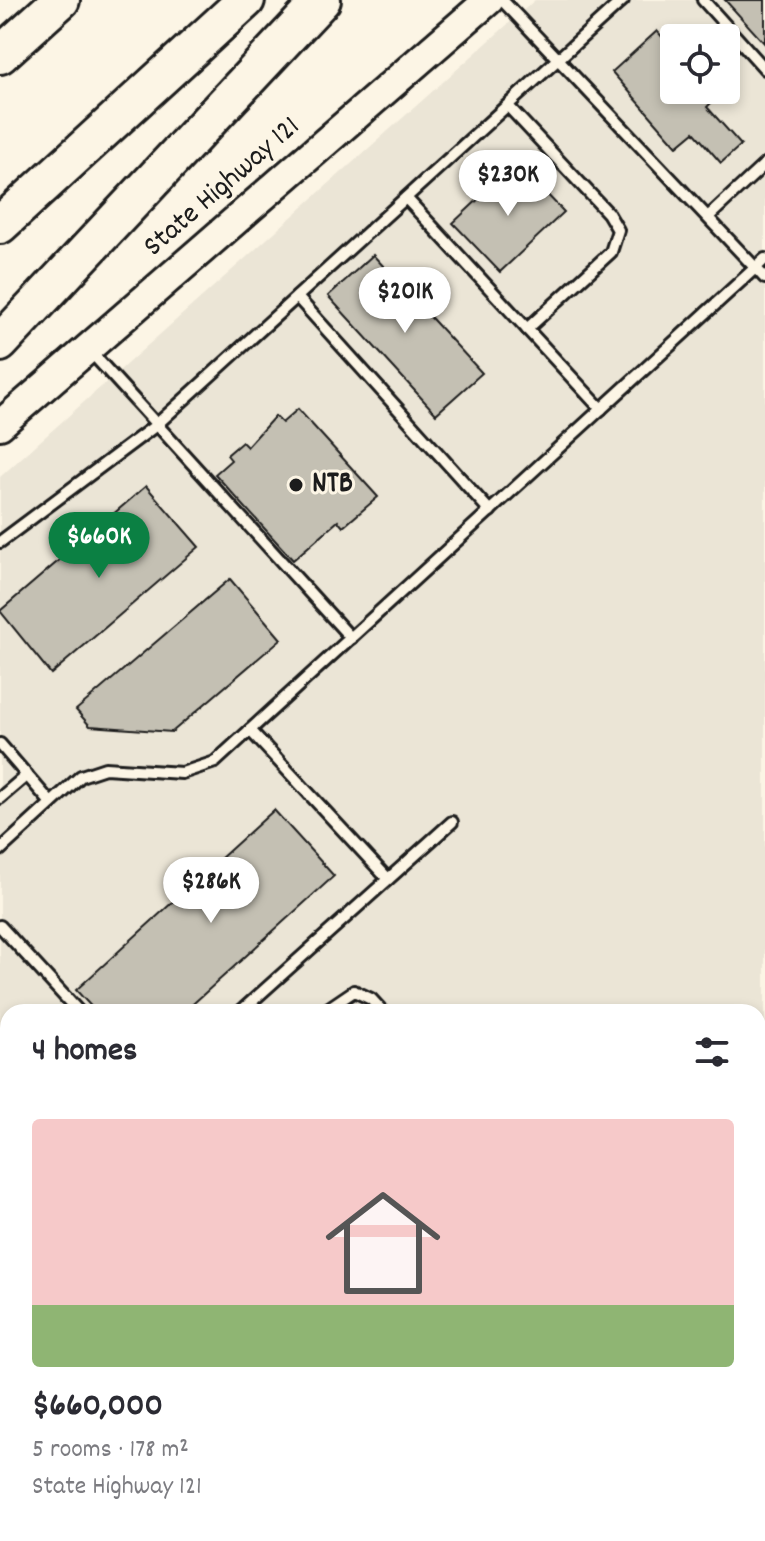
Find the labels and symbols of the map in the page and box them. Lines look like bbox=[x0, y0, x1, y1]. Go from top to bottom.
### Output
street label: State Highway 121 bbox=[135, 108, 311, 268]
pin: $230K bbox=[452, 150, 564, 218]
pin: $201K bbox=[349, 267, 461, 335]
place label: NTB bbox=[312, 464, 353, 507]
marker: NTB bbox=[287, 476, 305, 494]
pin: $660K bbox=[43, 512, 155, 580]
pin: $286K bbox=[155, 857, 267, 925]

